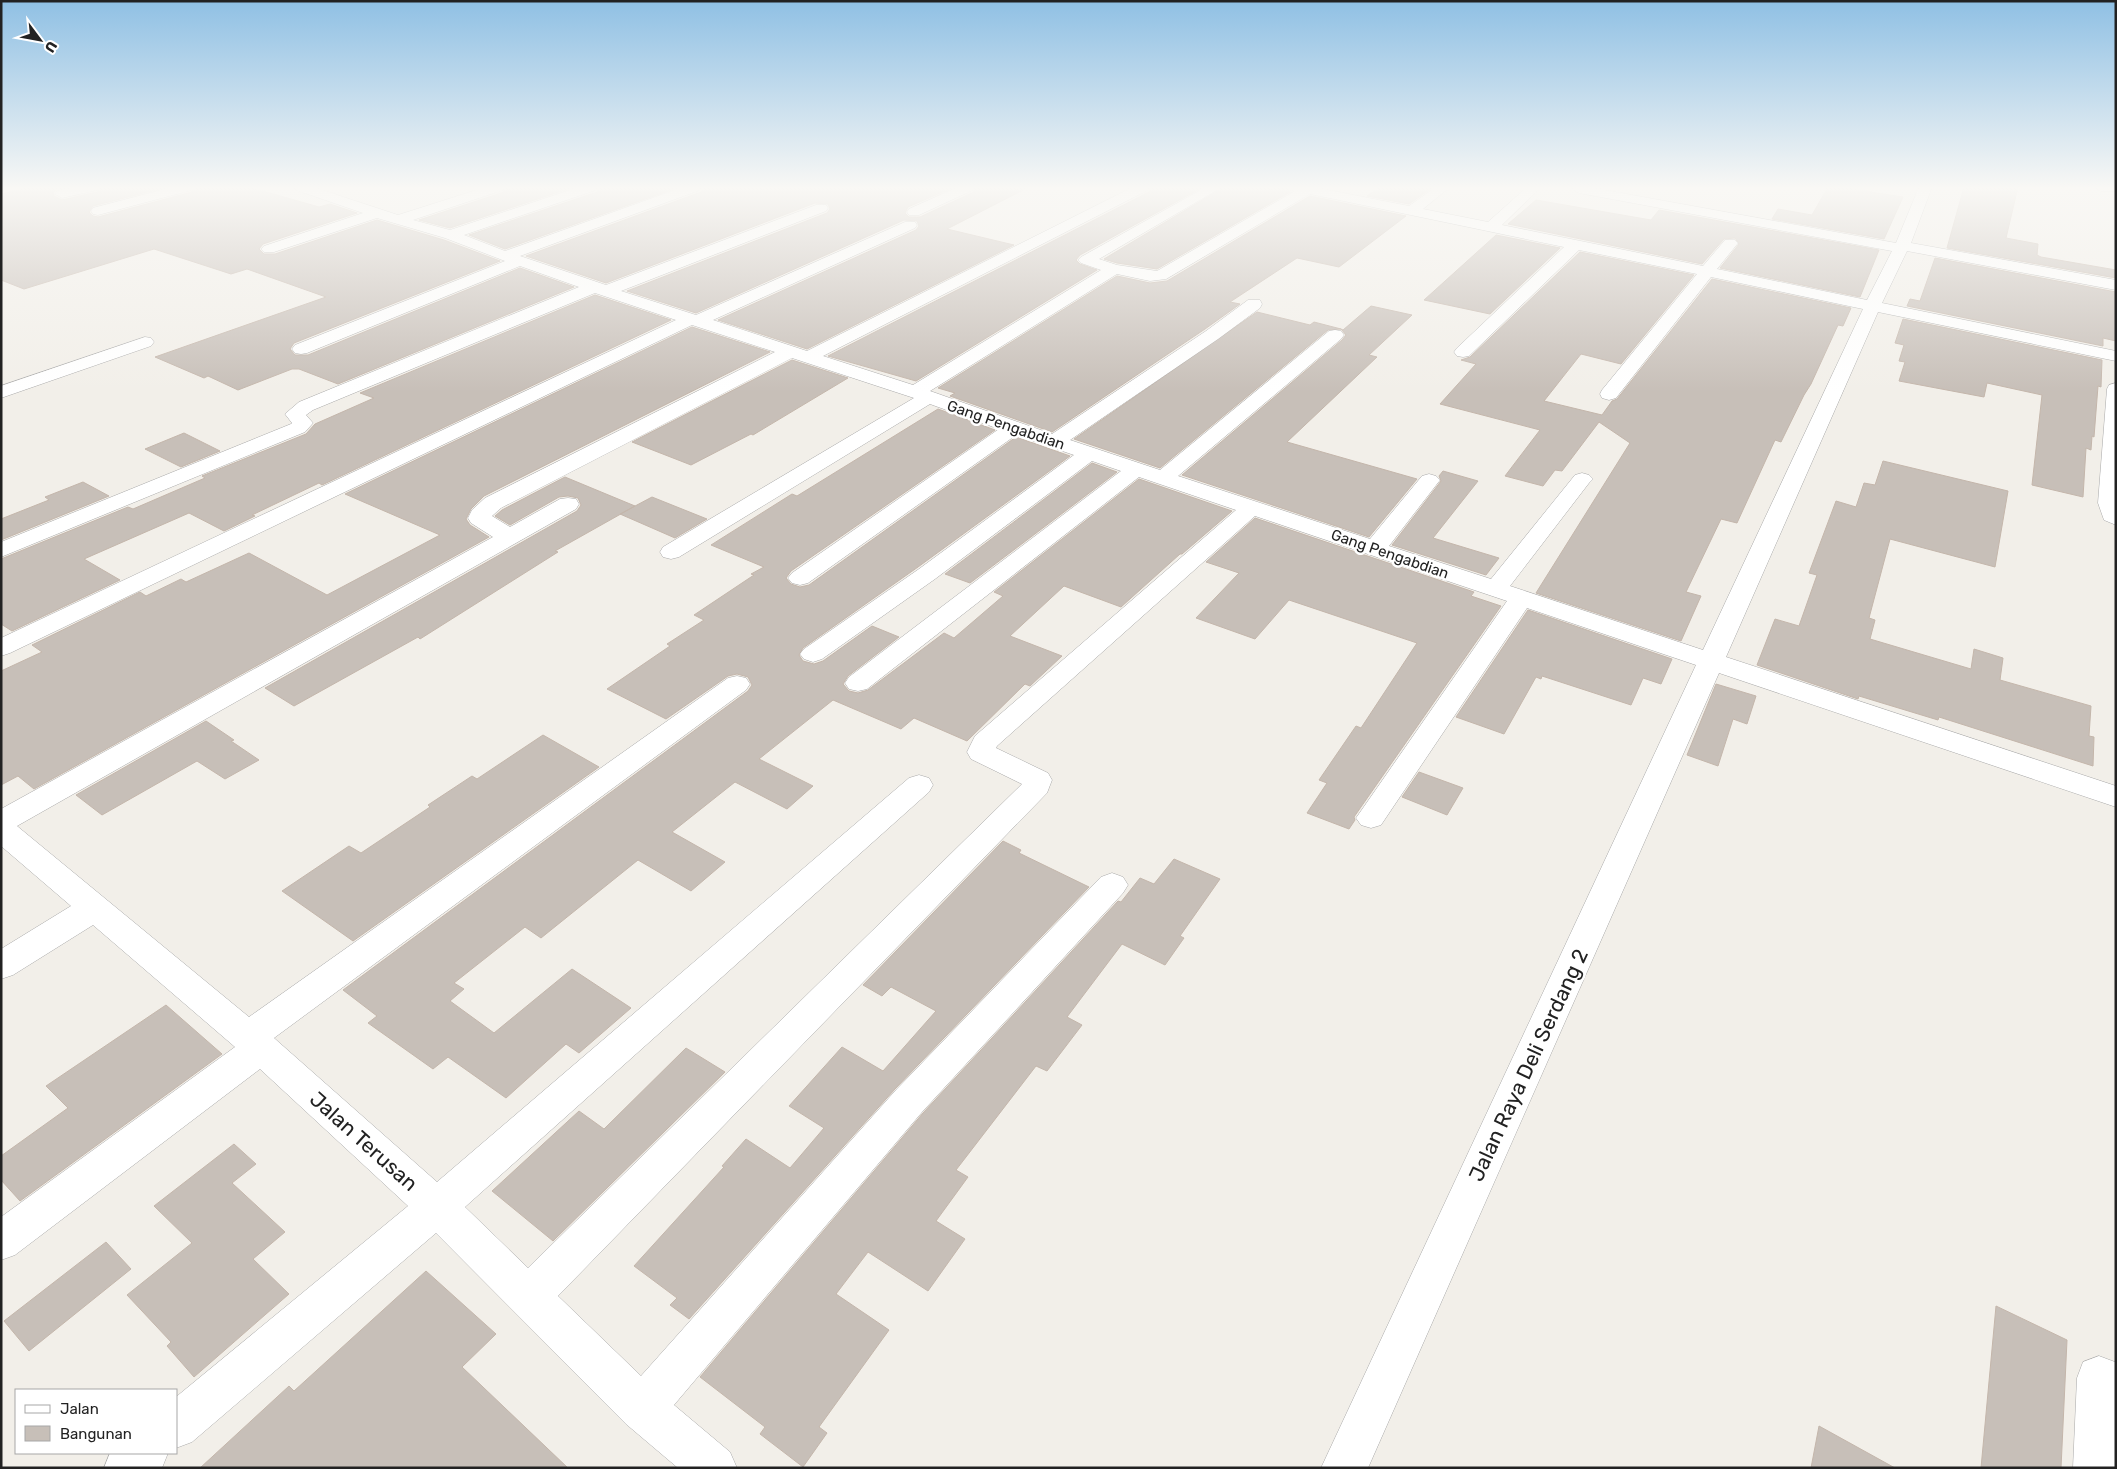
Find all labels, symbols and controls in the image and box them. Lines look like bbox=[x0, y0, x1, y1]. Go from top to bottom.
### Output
north arrow bbox=[15, 15, 65, 65]
text: U bbox=[41, 38, 61, 55]
street label: Gang Pengabdian bbox=[945, 396, 1067, 454]
street label: Gang Pengabdian bbox=[1329, 525, 1451, 583]
street label: Jalan Raya Deli Serdang 2 bbox=[1463, 945, 1593, 1185]
street label: Jalan Terusan bbox=[305, 1086, 423, 1196]
legend bbox=[15, 1389, 178, 1454]
text: Jalan bbox=[60, 1400, 99, 1418]
text: Bangunan bbox=[60, 1425, 132, 1443]

